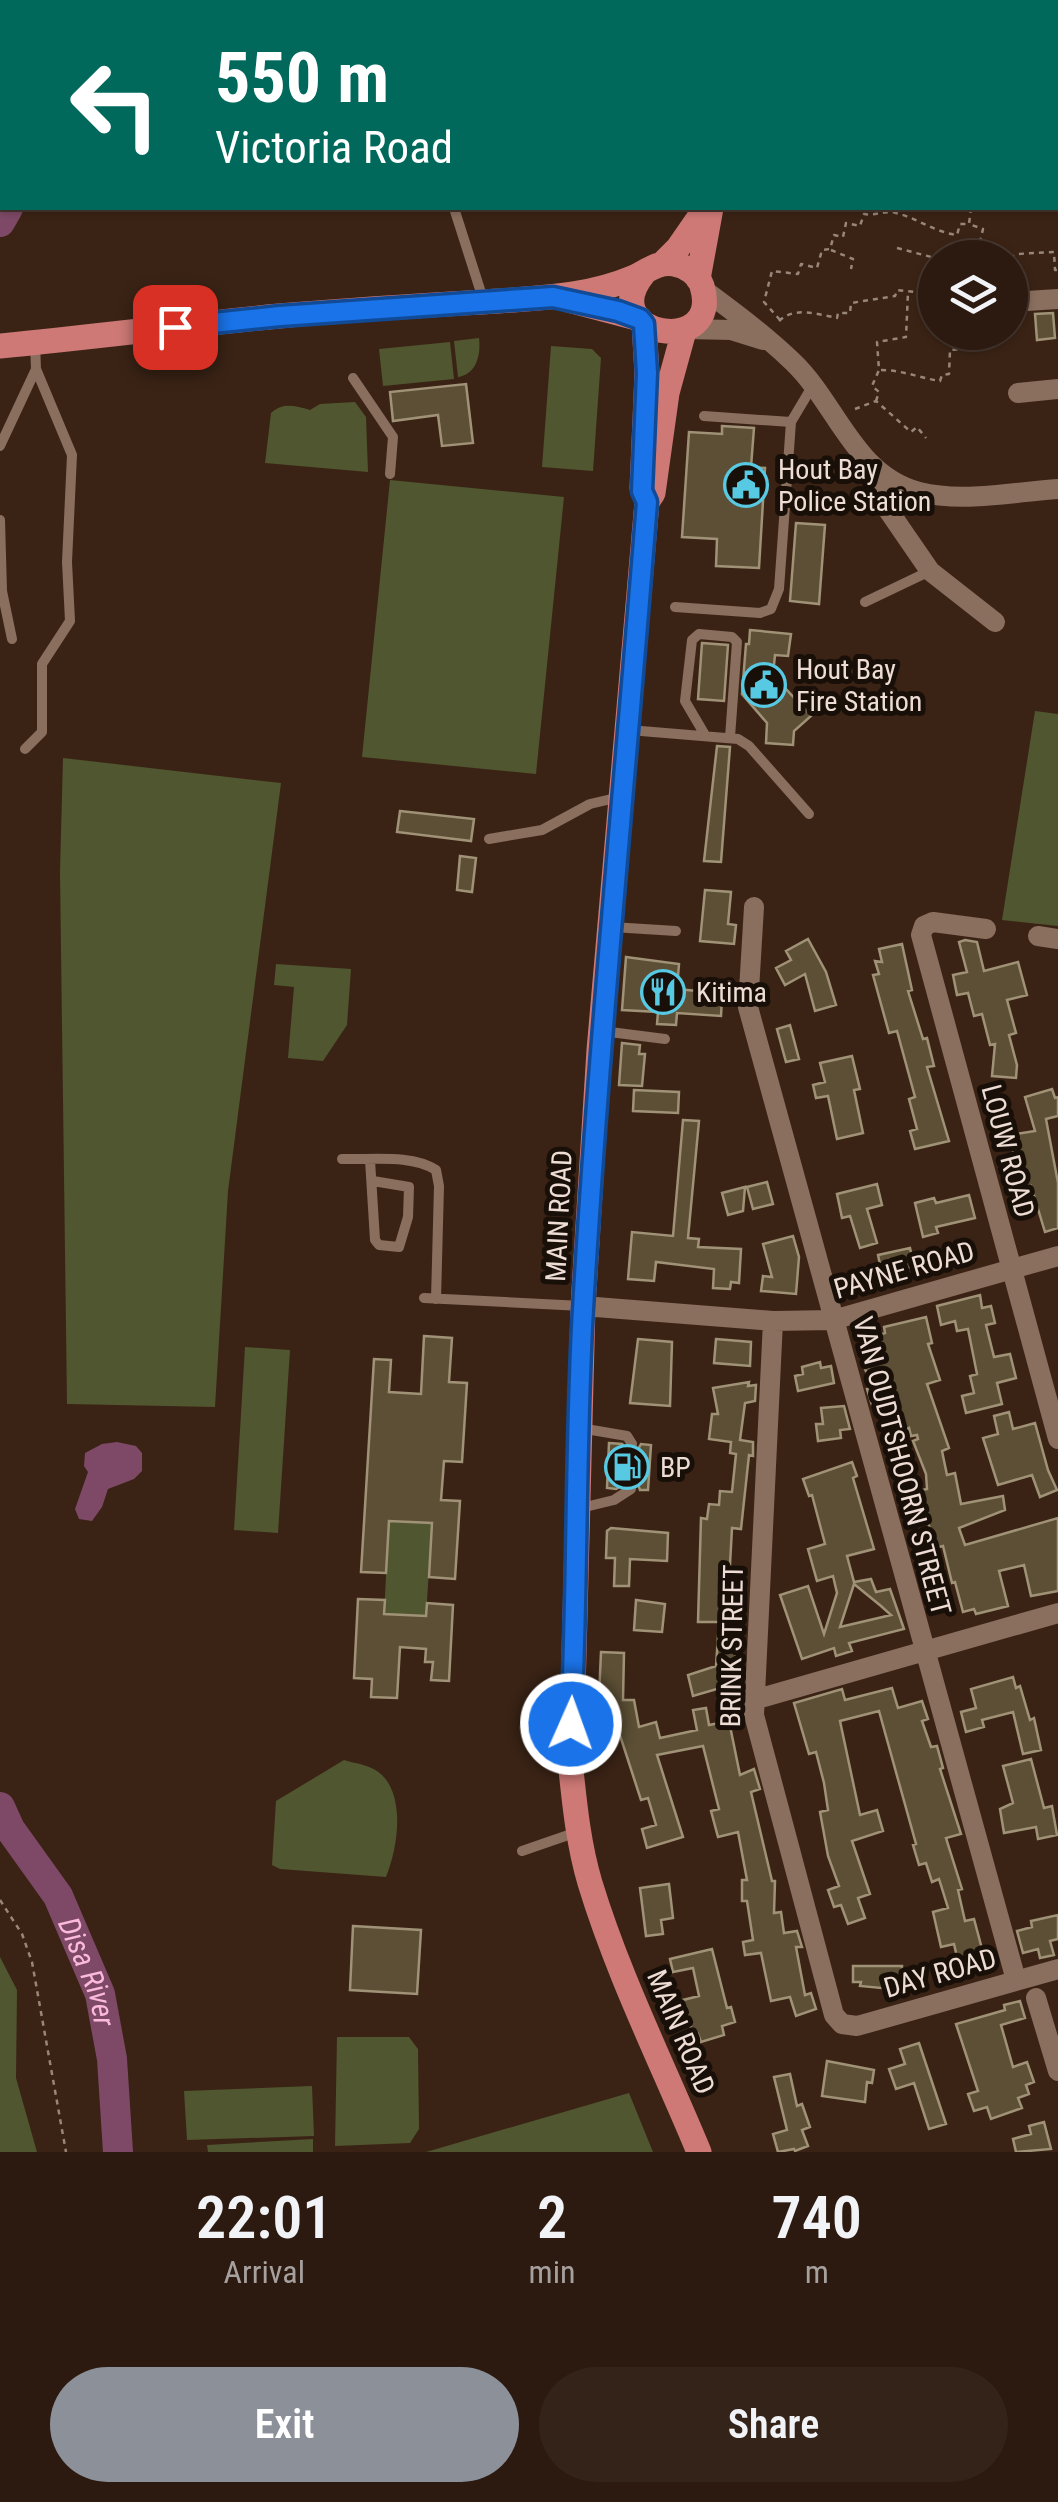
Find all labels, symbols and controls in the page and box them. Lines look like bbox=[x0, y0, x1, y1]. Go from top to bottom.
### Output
text: 550 m bbox=[215, 37, 389, 119]
icon: left bbox=[50, 40, 180, 170]
text: Victoria Road bbox=[215, 121, 453, 174]
map controls bbox=[918, 240, 1028, 350]
button: layers bbox=[918, 240, 1028, 350]
pin bbox=[133, 285, 218, 370]
icon: arrive bbox=[148, 300, 203, 355]
place label: Hout Bay Police Station bbox=[778, 453, 931, 518]
public building icon: Hout Bay Police Station bbox=[723, 462, 769, 508]
place label: Hout Bay Fire Station bbox=[796, 653, 922, 718]
public building icon: Hout Bay Fire Station bbox=[741, 662, 787, 708]
restaurant icon: Kitima bbox=[640, 969, 686, 1015]
place label: Kitima bbox=[696, 976, 767, 1009]
street label: LOUW ROAD bbox=[974, 1081, 1042, 1221]
street label: MAIN ROAD bbox=[539, 1149, 579, 1283]
street label: PAYNE ROAD bbox=[830, 1234, 978, 1306]
street label: VAN OUDTSHOORN STREET bbox=[846, 1313, 958, 1619]
fuel station icon: BP bbox=[604, 1444, 650, 1490]
place label: BP bbox=[660, 1451, 691, 1484]
street label: BRINK STREET bbox=[714, 1564, 750, 1728]
position arrow bbox=[519, 1672, 623, 1776]
water label: Disa River bbox=[51, 1911, 123, 2030]
street label: DAY ROAD bbox=[880, 1941, 1000, 2005]
street label: MAIN ROAD bbox=[640, 1965, 722, 2099]
text: 22:01 bbox=[196, 2182, 333, 2253]
text: 2 bbox=[537, 2182, 567, 2253]
text: 740 bbox=[771, 2182, 862, 2253]
text: Arrival bbox=[224, 2253, 305, 2291]
text: min bbox=[529, 2253, 575, 2291]
text: m bbox=[805, 2253, 829, 2291]
button: Exit bbox=[50, 2367, 519, 2482]
button: Share bbox=[539, 2367, 1008, 2482]

